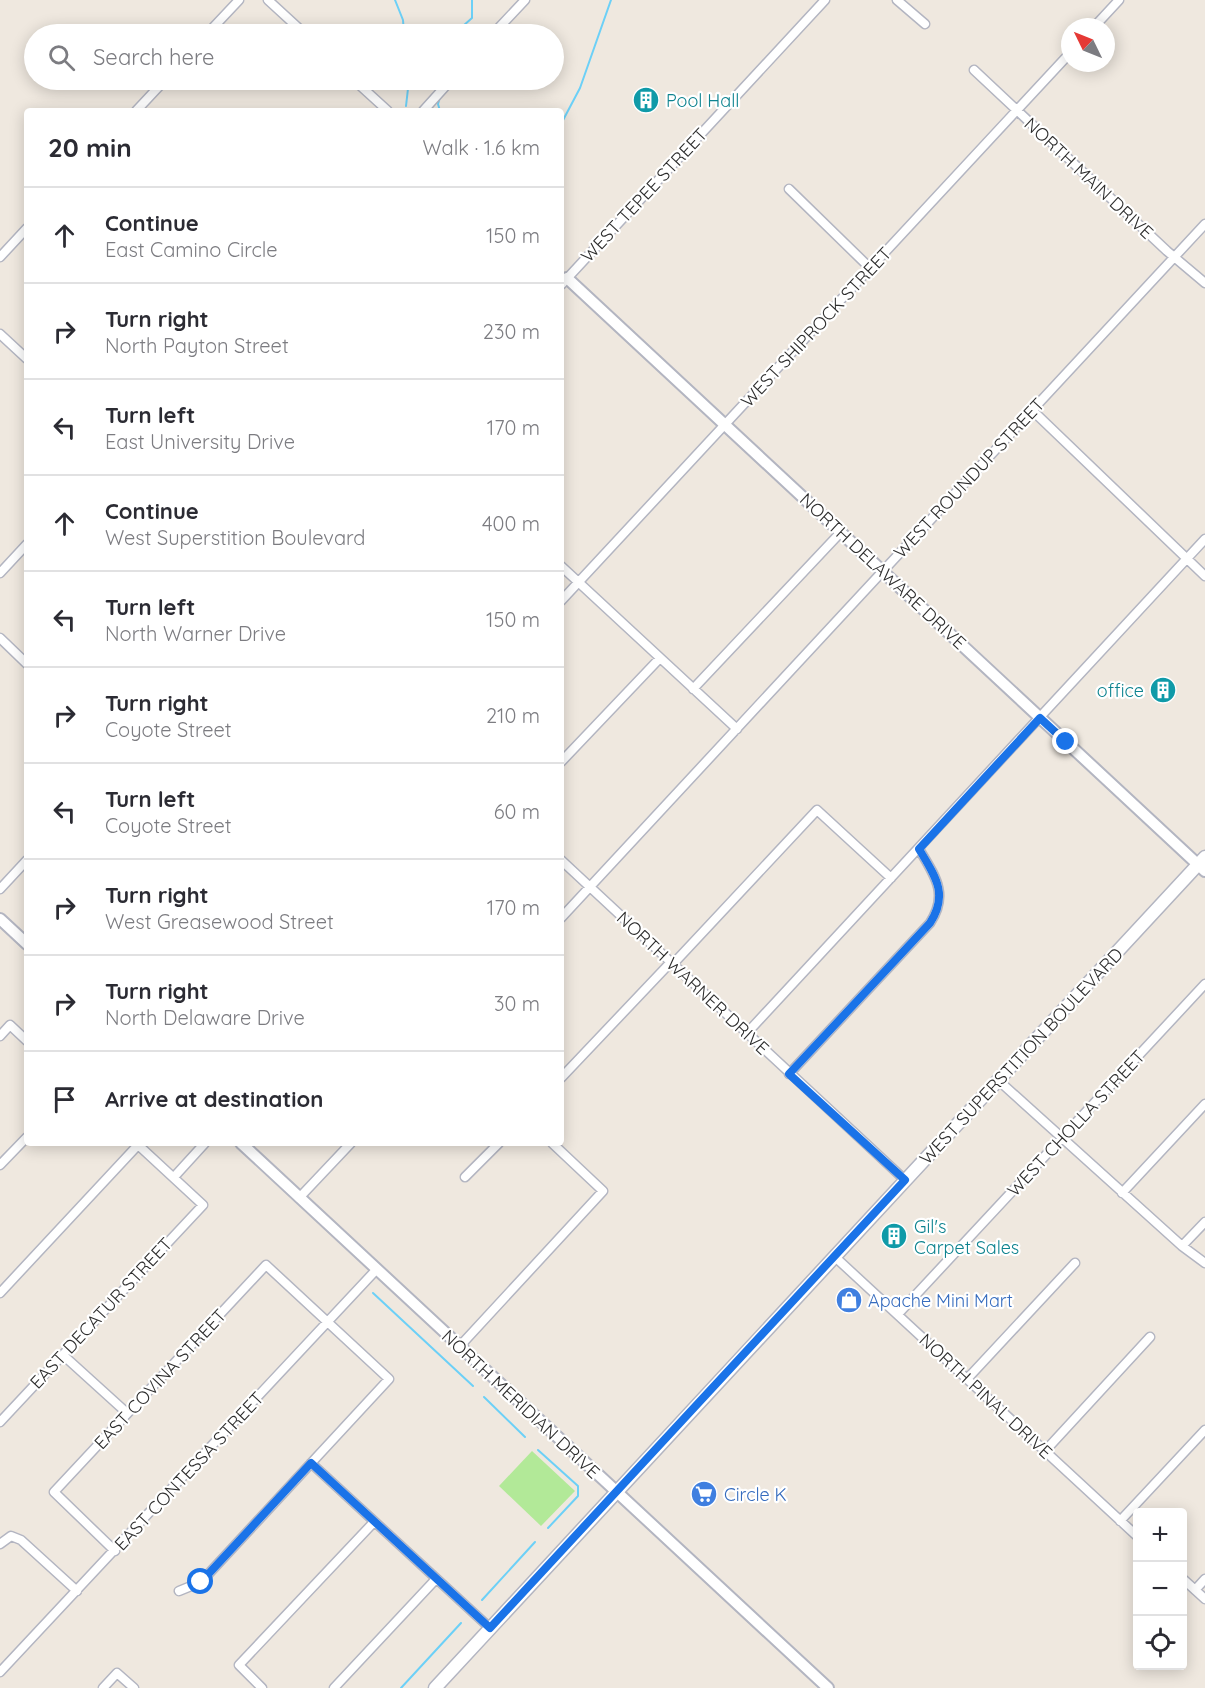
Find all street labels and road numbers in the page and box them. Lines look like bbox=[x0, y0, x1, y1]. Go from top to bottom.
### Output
street label: NORTH MAIN DRIVE bbox=[1020, 112, 1158, 244]
street label: WEST TEPEE STREET bbox=[576, 123, 712, 267]
street label: WEST SHIPROCK STREET bbox=[736, 242, 896, 412]
street label: WEST ROUNDUP STREET bbox=[889, 393, 1049, 563]
street label: NORTH DELAWARE DRIVE bbox=[795, 488, 971, 654]
street label: NORTH WARNER DRIVE bbox=[612, 906, 774, 1060]
street label: WEST SUPERSTITION BOULEVARD bbox=[914, 943, 1128, 1169]
street label: WEST CHOLLA STREET bbox=[1002, 1045, 1150, 1201]
street label: EAST DECATUR STREET bbox=[25, 1232, 177, 1393]
street label: EAST COVINA STREET bbox=[89, 1304, 231, 1454]
street label: NORTH MERIDIAN DRIVE bbox=[437, 1325, 605, 1483]
street label: NORTH PINAL DRIVE bbox=[915, 1328, 1057, 1464]
street label: EAST CONTESSA STREET bbox=[109, 1387, 269, 1555]

